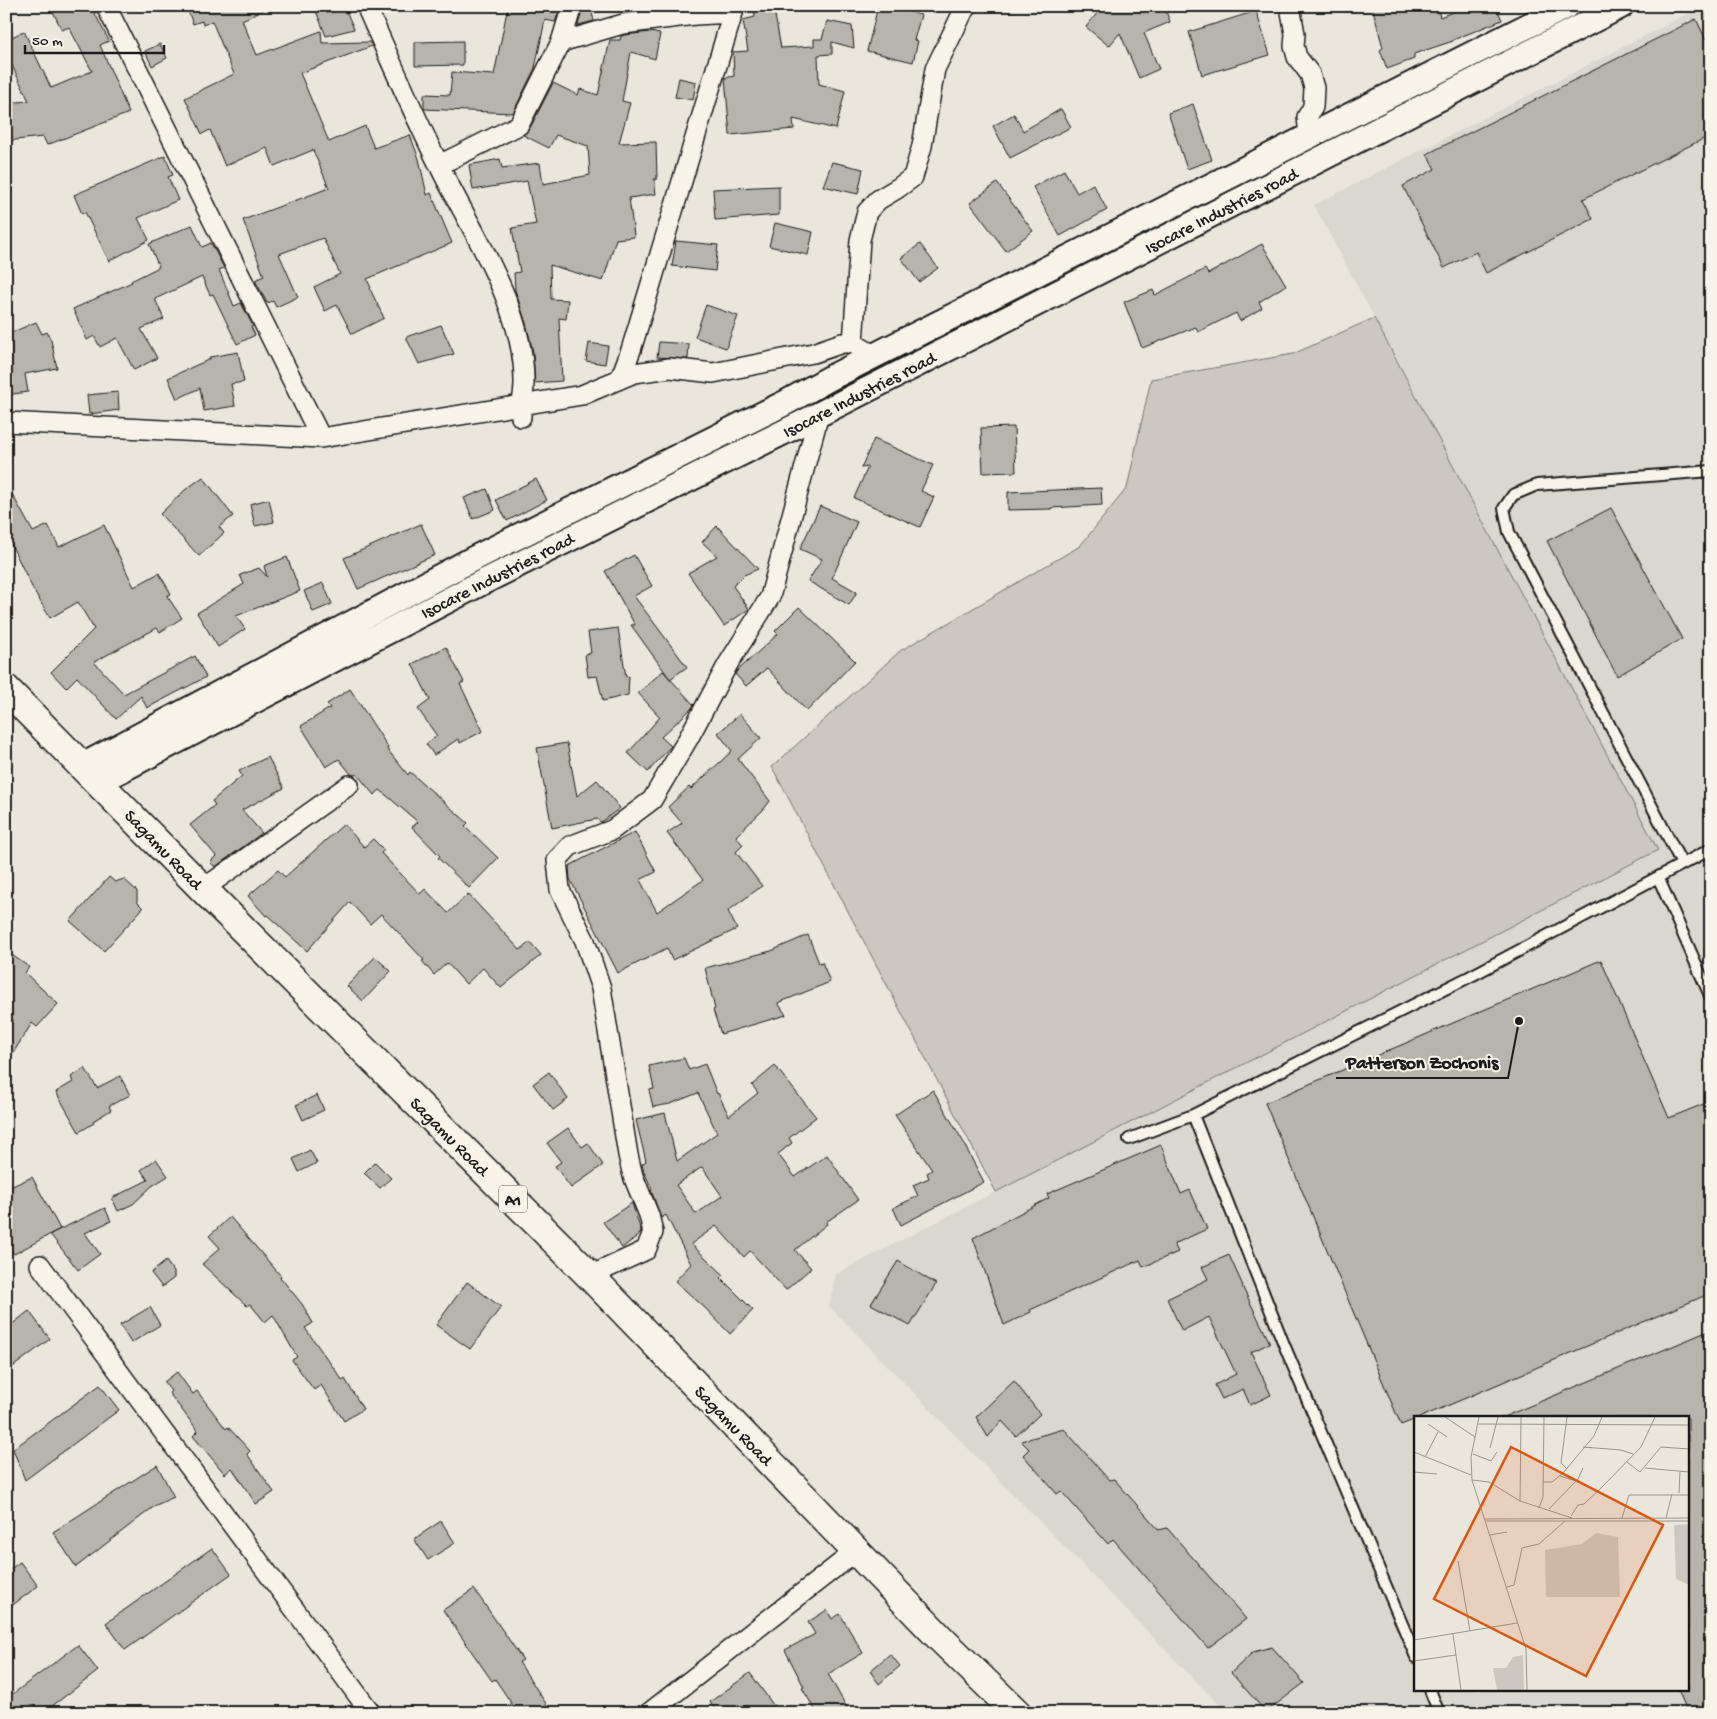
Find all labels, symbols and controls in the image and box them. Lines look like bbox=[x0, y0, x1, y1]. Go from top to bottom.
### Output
scale bar bbox=[25, 22, 164, 54]
text: 50 m bbox=[32, 33, 63, 51]
street label: Isocare Industries road bbox=[1142, 164, 1303, 260]
street label: Isocare Industries road bbox=[780, 348, 941, 444]
street label: Isocare Industries road bbox=[418, 529, 579, 625]
street label: Sagamu Road bbox=[119, 806, 207, 896]
callout: Patterson Zochonis bbox=[1336, 1044, 1508, 1078]
text: Patterson Zochonis bbox=[1345, 1053, 1499, 1076]
street label: Sagamu Road bbox=[404, 1094, 493, 1183]
road number: A1 bbox=[499, 1186, 527, 1212]
street label: Sagamu Road bbox=[689, 1382, 777, 1472]
inset map bbox=[1414, 1416, 1690, 1692]

